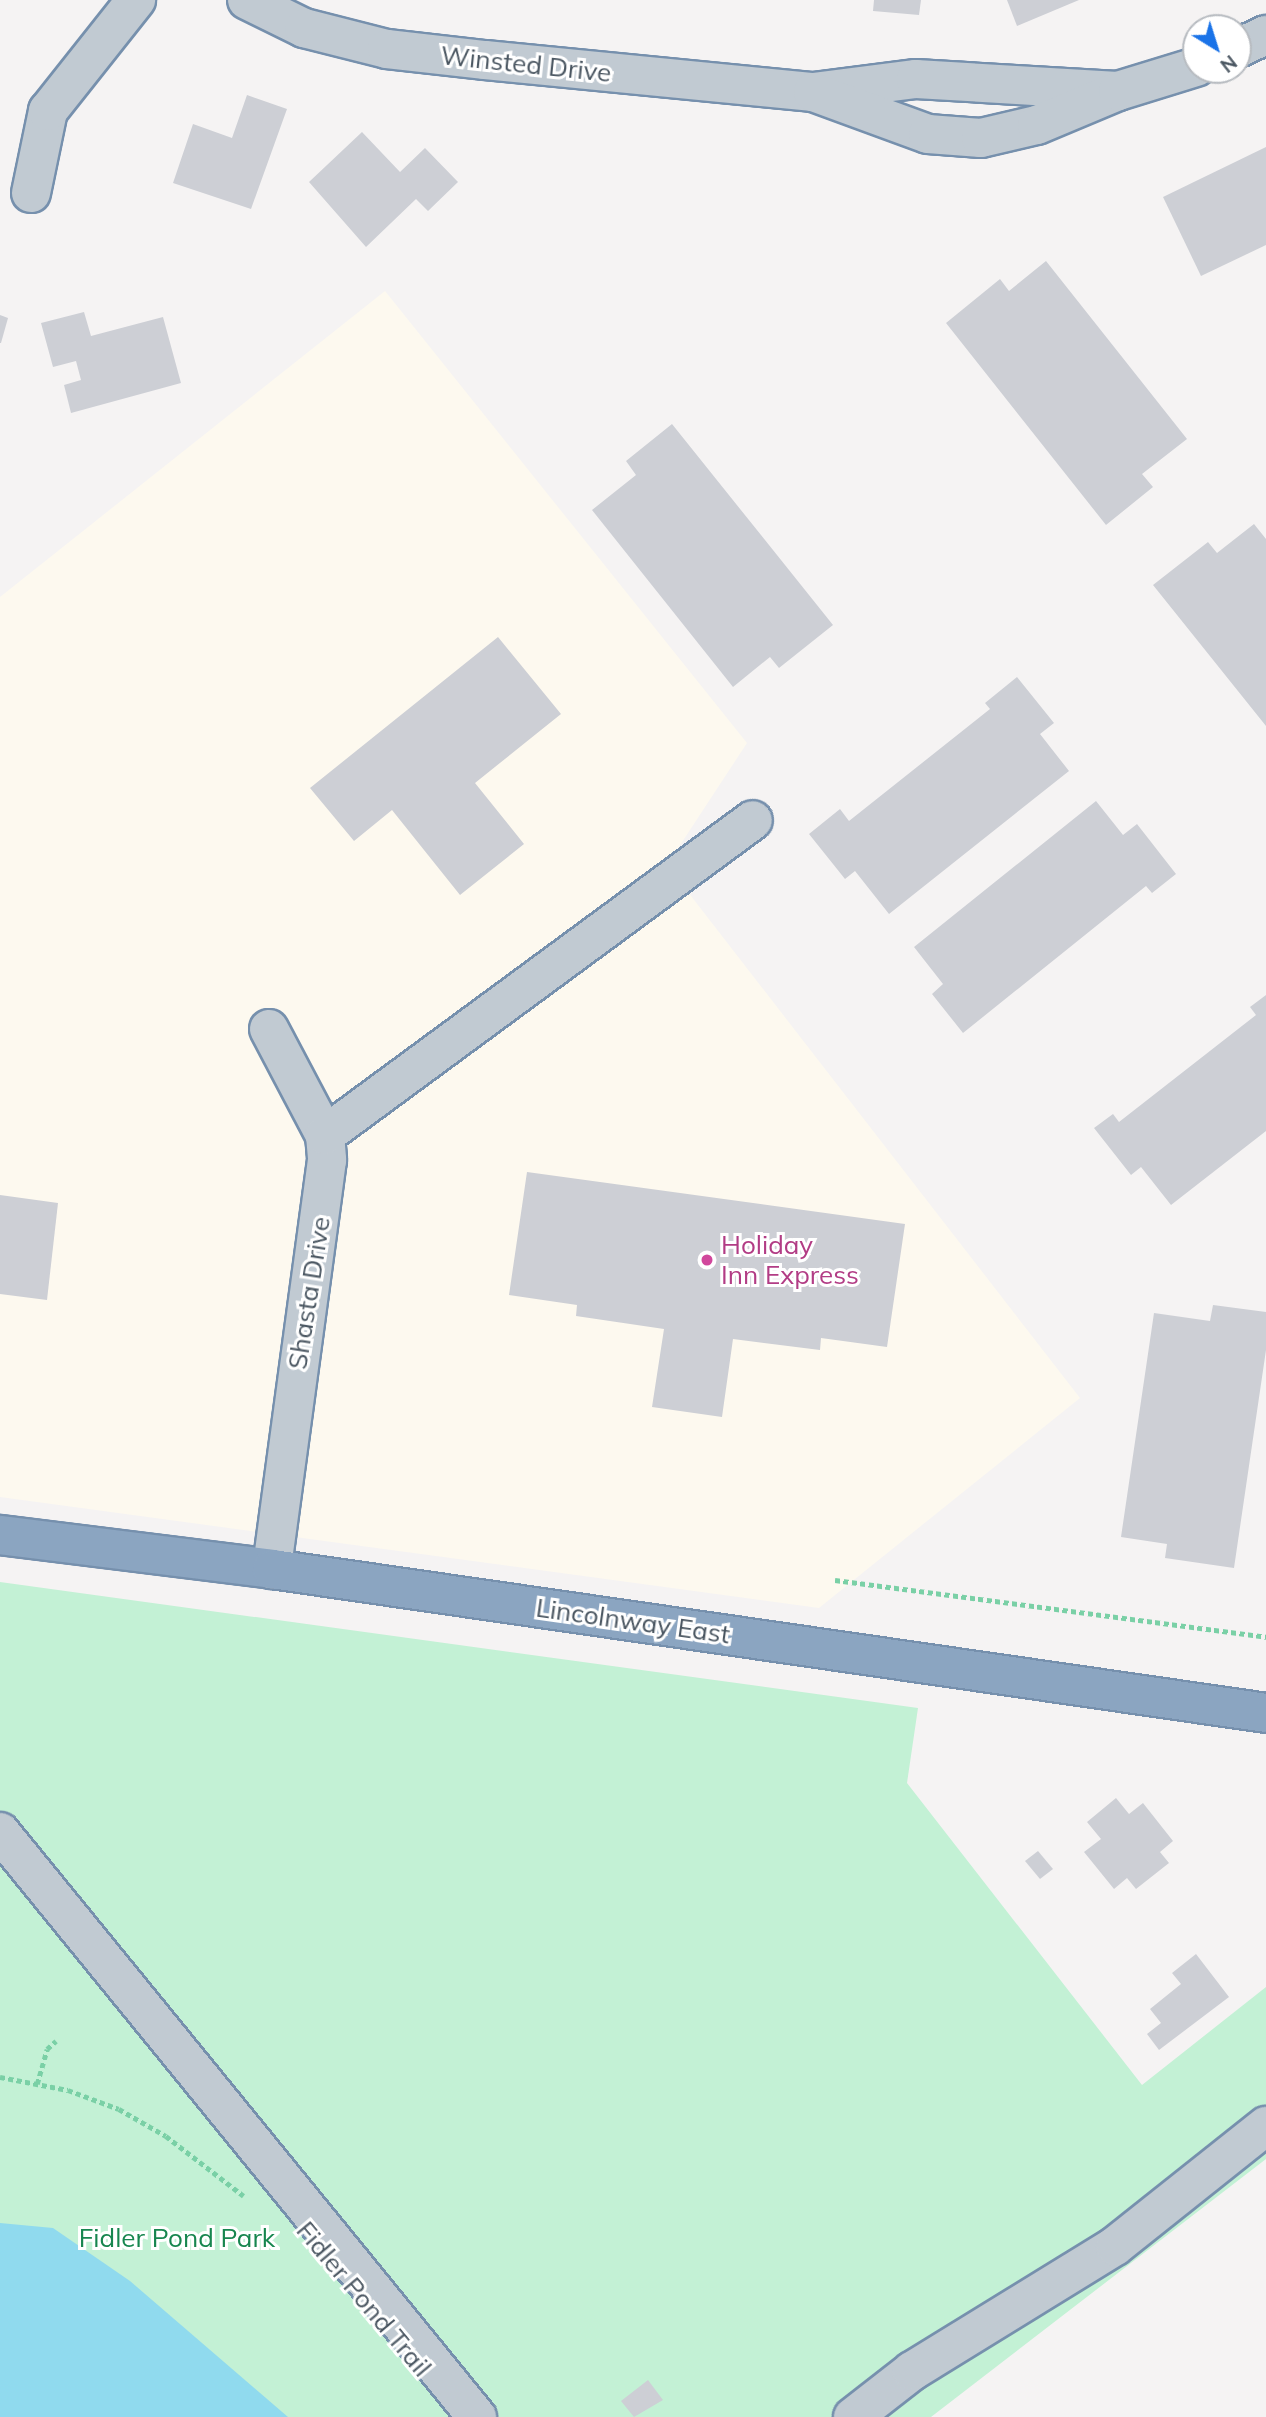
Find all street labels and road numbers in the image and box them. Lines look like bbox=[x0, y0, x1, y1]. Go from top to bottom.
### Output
street label: Winsted Drive bbox=[439, 40, 613, 88]
street label: Shasta Drive bbox=[282, 1214, 336, 1372]
street label: Lincolnway East bbox=[534, 1592, 732, 1650]
street label: Fidler Pond Trail bbox=[290, 2215, 438, 2383]

